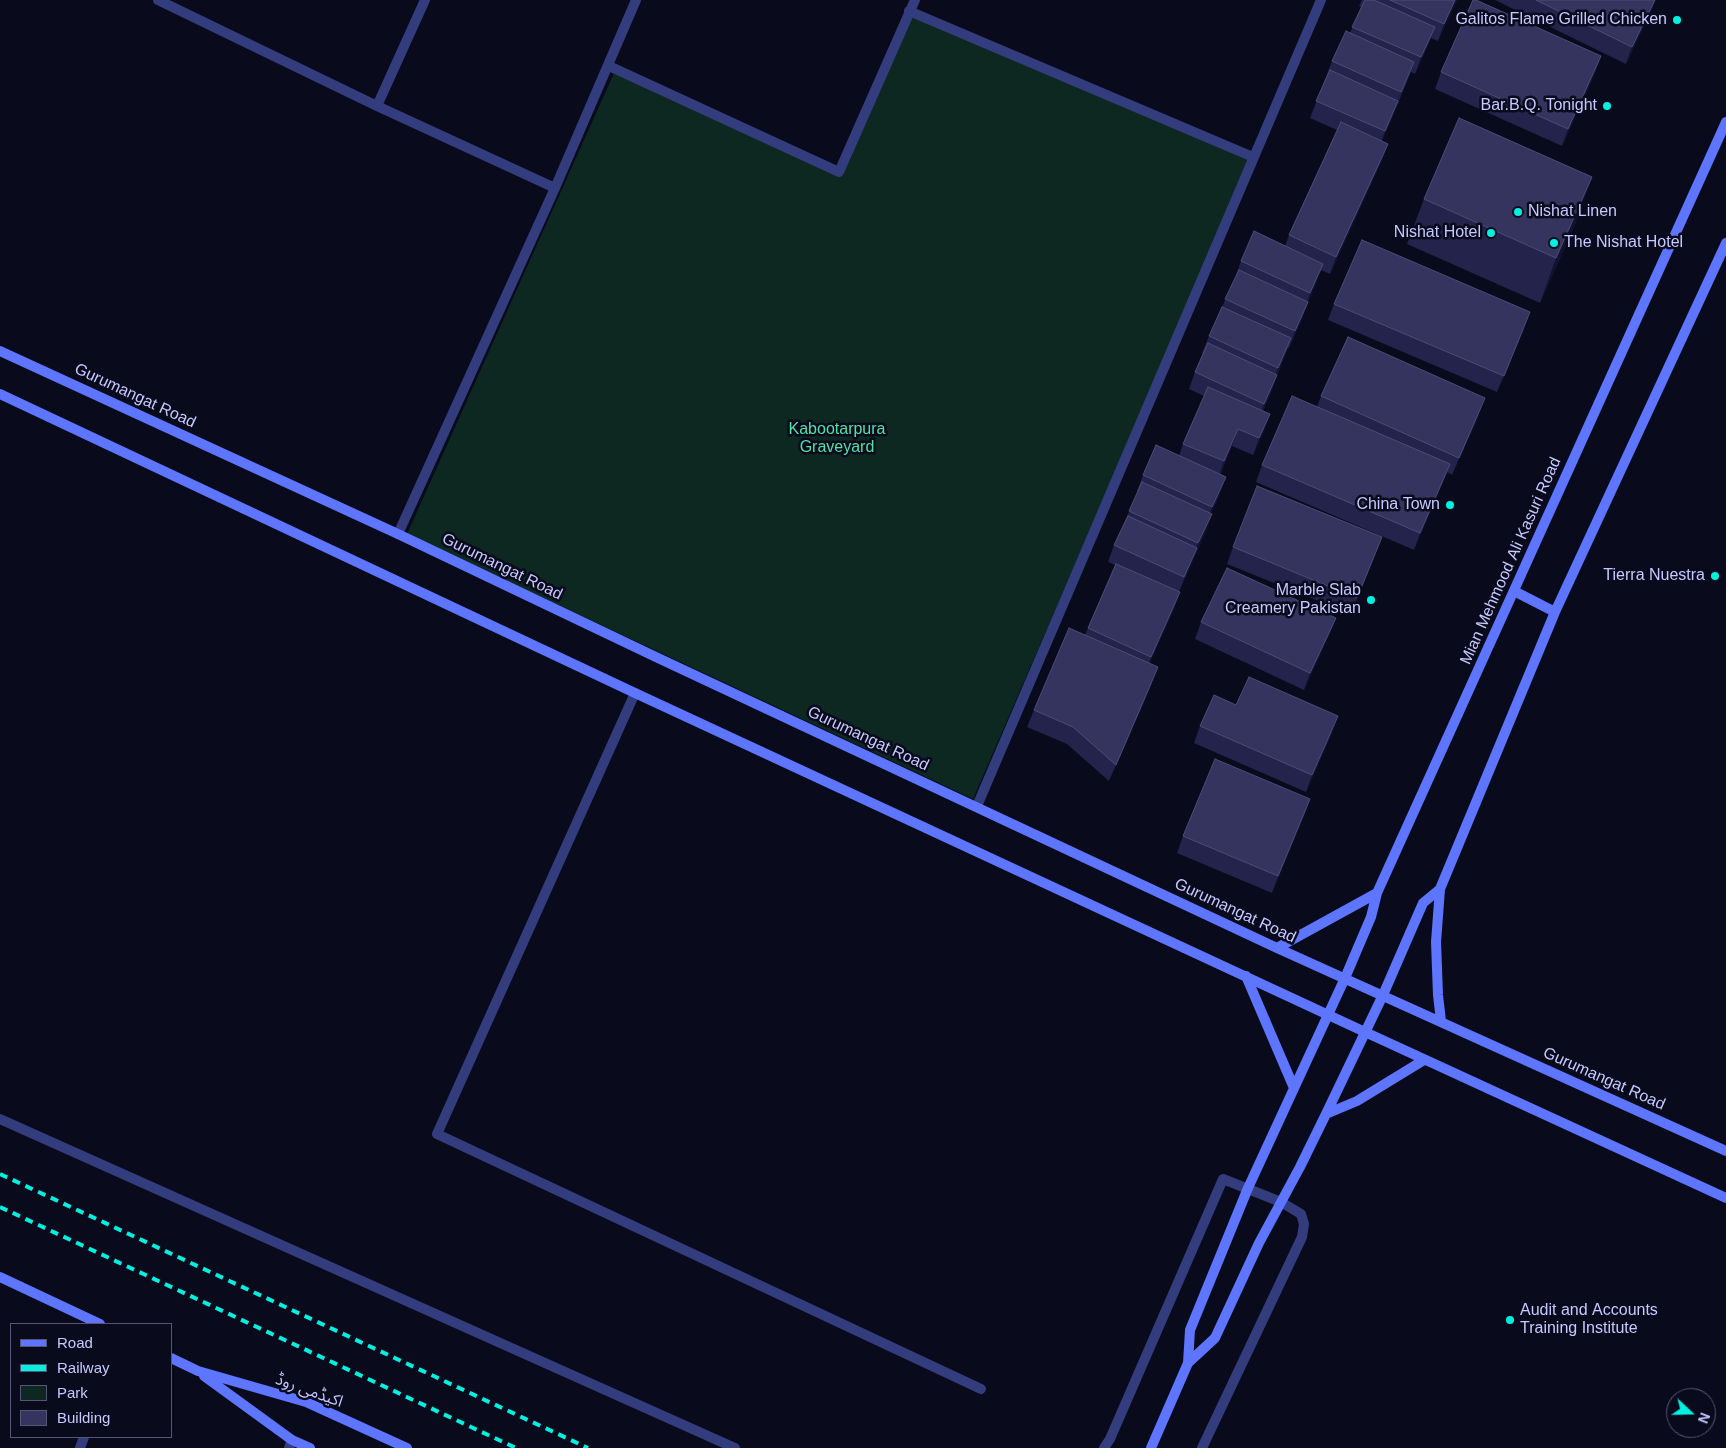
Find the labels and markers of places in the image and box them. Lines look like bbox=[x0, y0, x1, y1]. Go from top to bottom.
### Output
place label: Galitos Flame Grilled Chicken bbox=[1455, 10, 1667, 30]
marker: Galitos Flame Grilled Chicken bbox=[1671, 14, 1683, 26]
place label: Bar.B.Q. Tonight bbox=[1480, 96, 1597, 116]
marker: Bar.B.Q. Tonight bbox=[1601, 100, 1613, 112]
place label: Nishat Linen bbox=[1528, 202, 1617, 222]
marker: Nishat Linen bbox=[1512, 206, 1524, 218]
place label: Nishat Hotel bbox=[1394, 223, 1481, 243]
marker: Nishat Hotel bbox=[1485, 227, 1497, 239]
place label: The Nishat Hotel bbox=[1564, 233, 1683, 253]
marker: The Nishat Hotel bbox=[1548, 237, 1560, 249]
place label: China Town bbox=[1356, 495, 1440, 515]
marker: China Town bbox=[1444, 499, 1456, 511]
place label: Tierra Nuestra bbox=[1603, 566, 1705, 586]
marker: Tierra Nuestra bbox=[1709, 570, 1721, 582]
place label: Marble Slab Creamery Pakistan bbox=[1225, 581, 1361, 619]
marker: Marble Slab Creamery Pakistan bbox=[1365, 594, 1377, 606]
place label: Audit and Accounts Training Institute bbox=[1520, 1301, 1658, 1339]
marker: Audit and Accounts Training Institute bbox=[1504, 1314, 1516, 1326]

